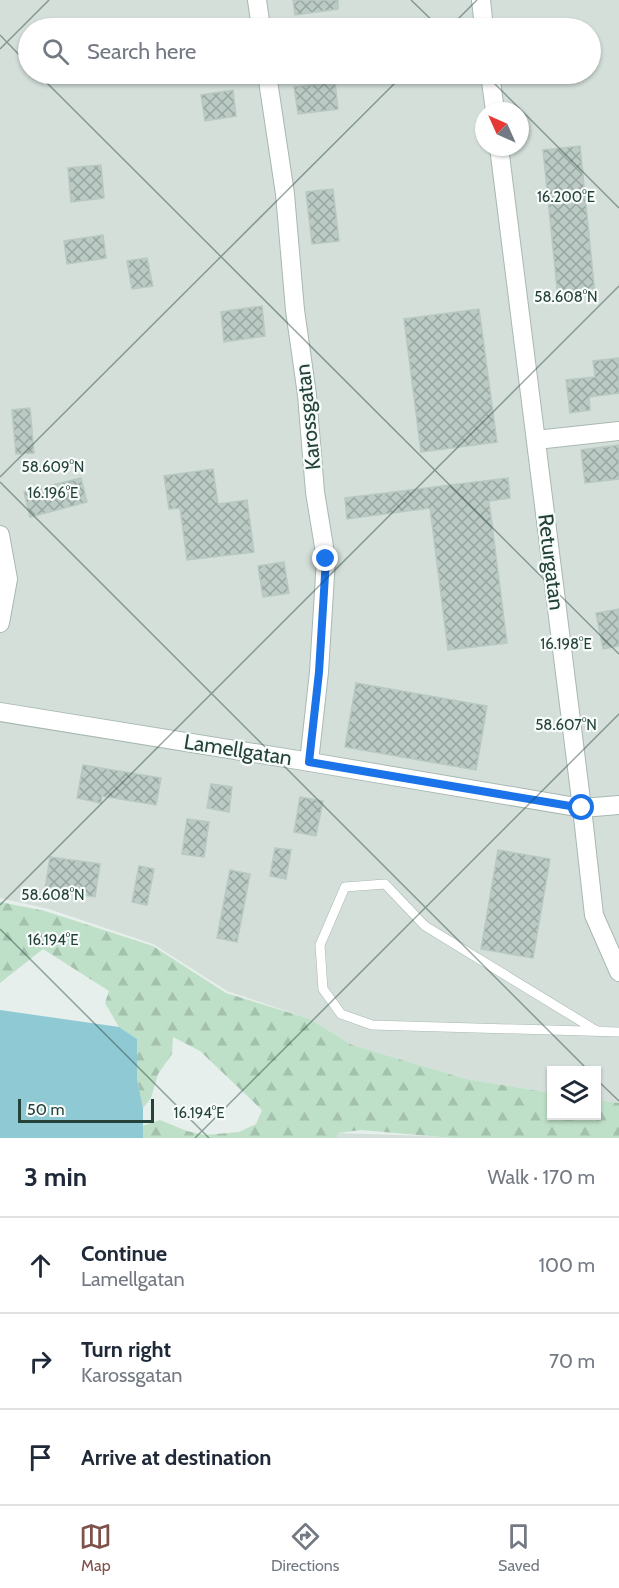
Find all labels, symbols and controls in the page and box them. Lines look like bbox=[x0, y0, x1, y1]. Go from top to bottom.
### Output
search box bbox=[18, 18, 601, 84]
icon: search bbox=[39, 35, 72, 68]
text: Search here bbox=[87, 38, 196, 65]
north arrow bbox=[475, 102, 529, 156]
text: 16.200°E bbox=[537, 188, 595, 206]
text: 58.608°N bbox=[534, 288, 598, 306]
street label: Karossgatan bbox=[290, 363, 326, 471]
text: 58.609°N bbox=[22, 458, 84, 476]
text: 16.196°E bbox=[28, 484, 78, 502]
street label: Returgatan bbox=[533, 512, 570, 612]
route end bbox=[312, 545, 338, 571]
text: 16.198°E bbox=[540, 635, 592, 653]
text: 58.607°N bbox=[535, 716, 597, 734]
street label: Lamellgatan bbox=[182, 729, 294, 770]
route start bbox=[568, 794, 594, 820]
text: 58.608°N bbox=[21, 886, 85, 904]
text: 16.194°E bbox=[28, 931, 78, 949]
map controls bbox=[547, 1066, 601, 1120]
button: layers bbox=[547, 1066, 601, 1120]
scale bar bbox=[18, 1096, 154, 1124]
text: 50 m bbox=[27, 1100, 64, 1119]
text: 16.194°E bbox=[174, 1104, 224, 1122]
text: 3 min bbox=[24, 1161, 87, 1193]
text: Walk · 170 m bbox=[487, 1165, 595, 1189]
text: Continue bbox=[81, 1240, 167, 1267]
icon: ahead bbox=[24, 1249, 57, 1282]
text: 100 m bbox=[539, 1253, 595, 1277]
text: Lamellgatan bbox=[81, 1267, 185, 1291]
text: Turn right bbox=[81, 1336, 171, 1363]
icon: right bbox=[24, 1345, 57, 1378]
text: 70 m bbox=[549, 1349, 595, 1373]
text: Karossgatan bbox=[81, 1363, 182, 1387]
icon: arrive bbox=[24, 1441, 57, 1474]
text: Arrive at destination bbox=[81, 1444, 271, 1471]
tab: Map bbox=[79, 1520, 112, 1575]
tab: Directions bbox=[271, 1520, 339, 1575]
tab: Saved bbox=[498, 1520, 540, 1575]

